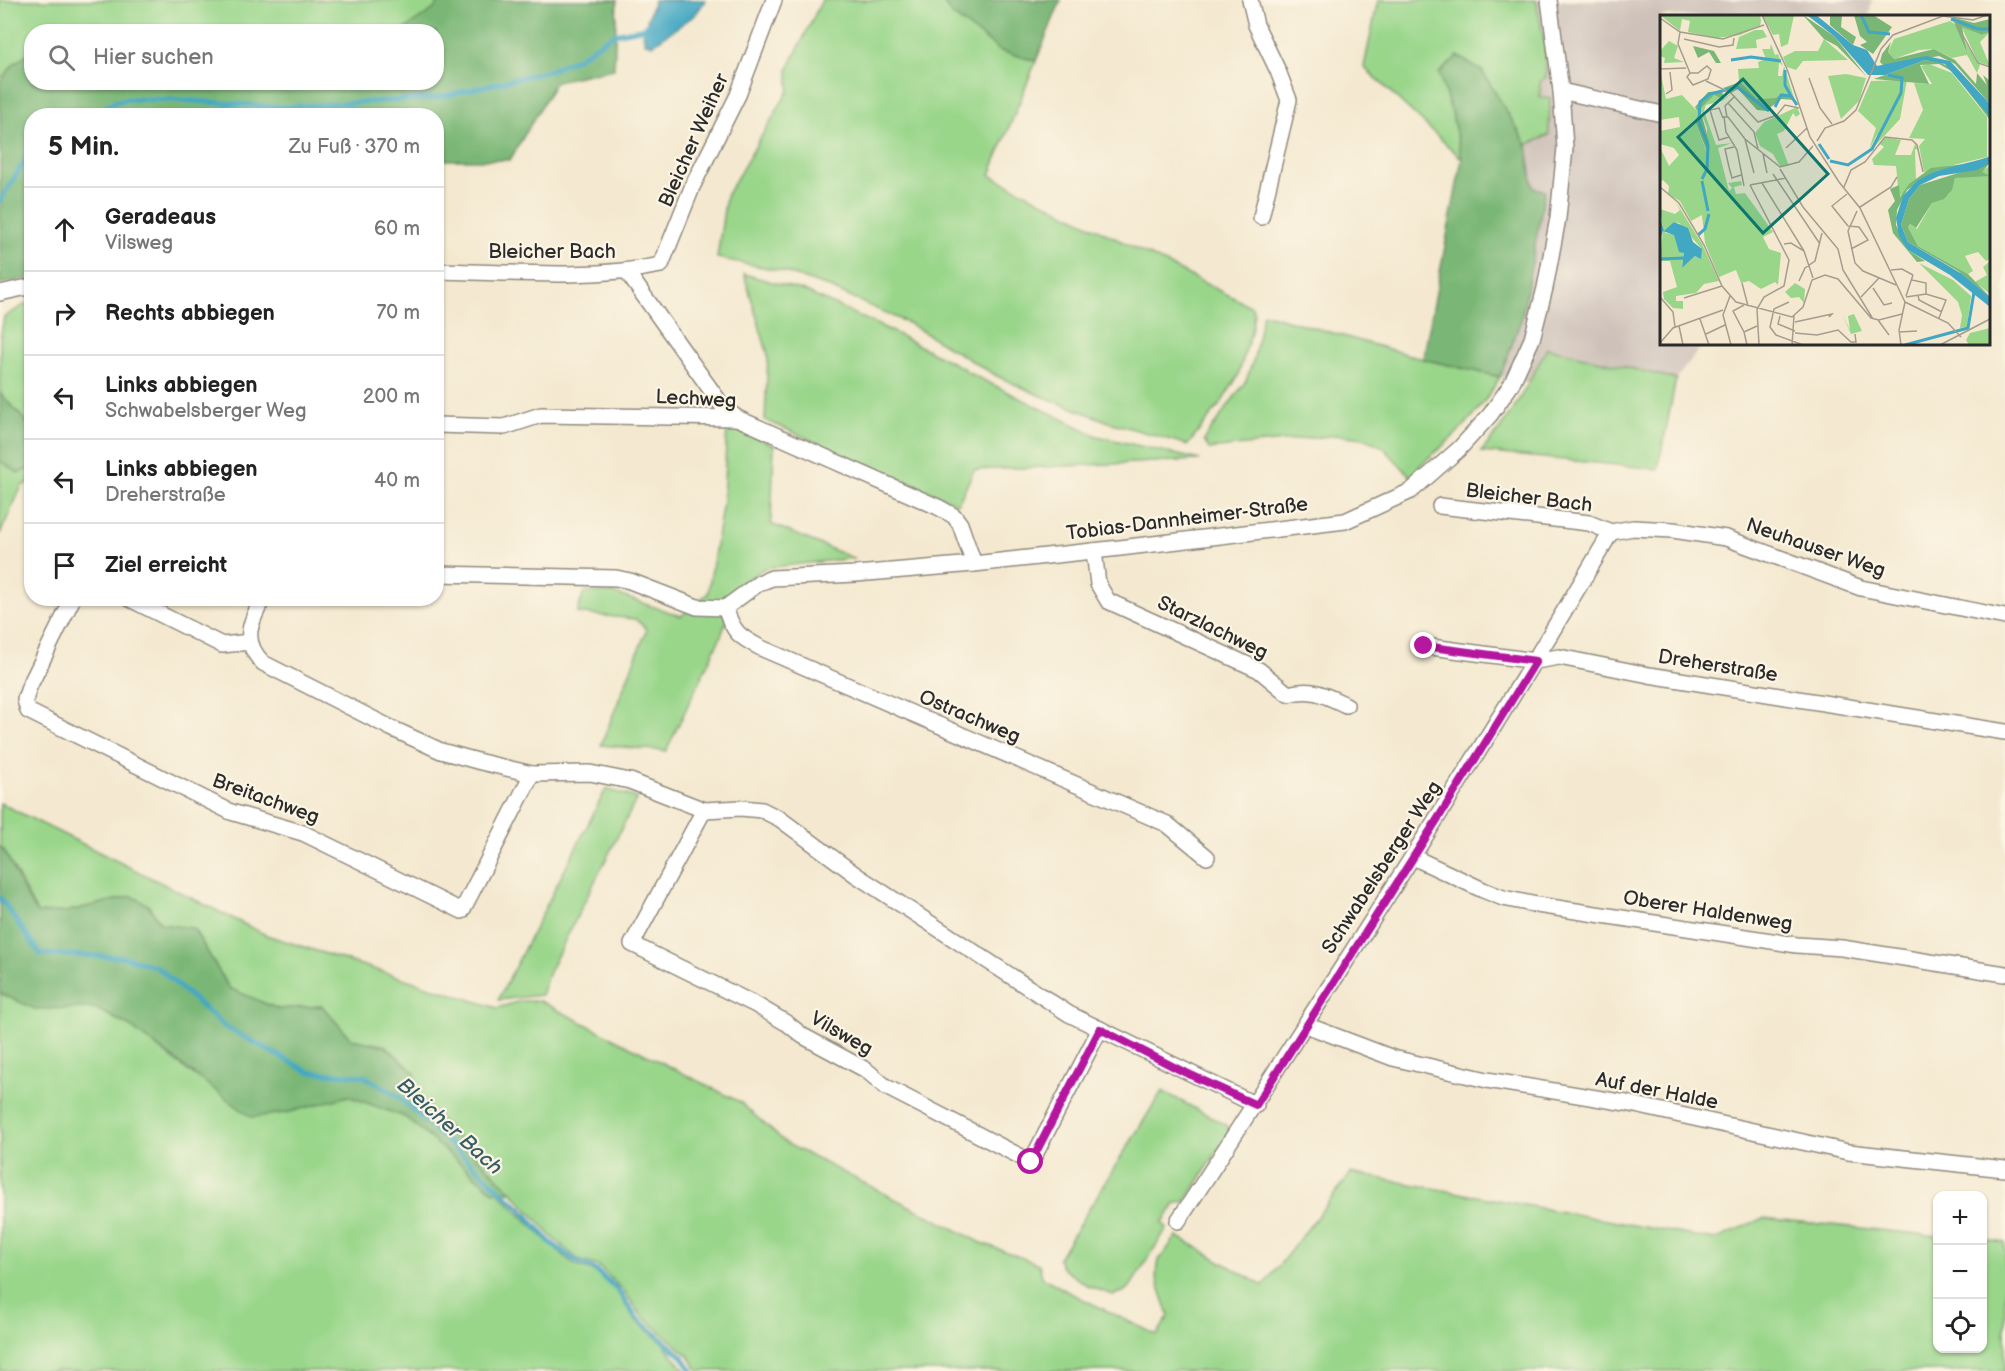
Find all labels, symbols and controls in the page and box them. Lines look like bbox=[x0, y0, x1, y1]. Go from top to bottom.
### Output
inset map bbox=[1660, 15, 1990, 345]
search box bbox=[24, 24, 444, 90]
icon: search bbox=[45, 41, 78, 74]
text: Hier suchen bbox=[93, 44, 214, 71]
street label: Bleicher Weiher bbox=[654, 69, 734, 211]
text: 5 Min. bbox=[48, 132, 119, 163]
text: Zu Fuß · 370 m bbox=[289, 135, 420, 159]
text: Geradeaus bbox=[105, 204, 216, 231]
icon: ahead bbox=[48, 213, 81, 246]
text: 60 m bbox=[374, 217, 420, 241]
text: Vilsweg bbox=[105, 231, 173, 255]
street label: Bleicher Bach bbox=[488, 240, 616, 264]
icon: right bbox=[48, 297, 81, 330]
text: Rechts abbiegen bbox=[105, 300, 275, 327]
text: 70 m bbox=[376, 301, 420, 325]
text: Links abbiegen bbox=[105, 372, 258, 399]
icon: left bbox=[48, 381, 81, 414]
text: 200 m bbox=[363, 385, 420, 409]
street label: Lechweg bbox=[655, 385, 737, 413]
text: Schwabelsberger Weg bbox=[105, 399, 306, 423]
text: Links abbiegen bbox=[105, 456, 258, 483]
icon: left bbox=[48, 465, 81, 498]
text: 40 m bbox=[374, 469, 420, 493]
street label: Bleicher Bach bbox=[1464, 478, 1594, 518]
text: Dreherstraße bbox=[105, 483, 226, 507]
street label: Tobias-Dannheimer-Straße bbox=[1065, 492, 1309, 546]
street label: Neuhauser Weg bbox=[1743, 513, 1888, 583]
icon: arrive bbox=[48, 549, 81, 582]
text: Ziel erreicht bbox=[105, 552, 227, 579]
street label: Starzlachweg bbox=[1153, 591, 1272, 665]
route end bbox=[1410, 632, 1436, 658]
street label: Dreherstraße bbox=[1656, 645, 1779, 687]
street label: Ostrachweg bbox=[915, 685, 1024, 749]
street label: Breitachweg bbox=[209, 768, 322, 829]
street label: Schwabelsberger Weg bbox=[1317, 777, 1447, 959]
street label: Oberer Haldenweg bbox=[1621, 886, 1794, 936]
street label: Vilsweg bbox=[806, 1006, 877, 1061]
street label: Auf der Halde bbox=[1594, 1067, 1720, 1115]
water label: Bleicher Bach bbox=[392, 1073, 508, 1180]
route start bbox=[1017, 1148, 1043, 1174]
map controls bbox=[1933, 1191, 1987, 1353]
button: + bbox=[1933, 1191, 1987, 1245]
button: − bbox=[1933, 1245, 1987, 1299]
button: locate bbox=[1933, 1299, 1987, 1353]

